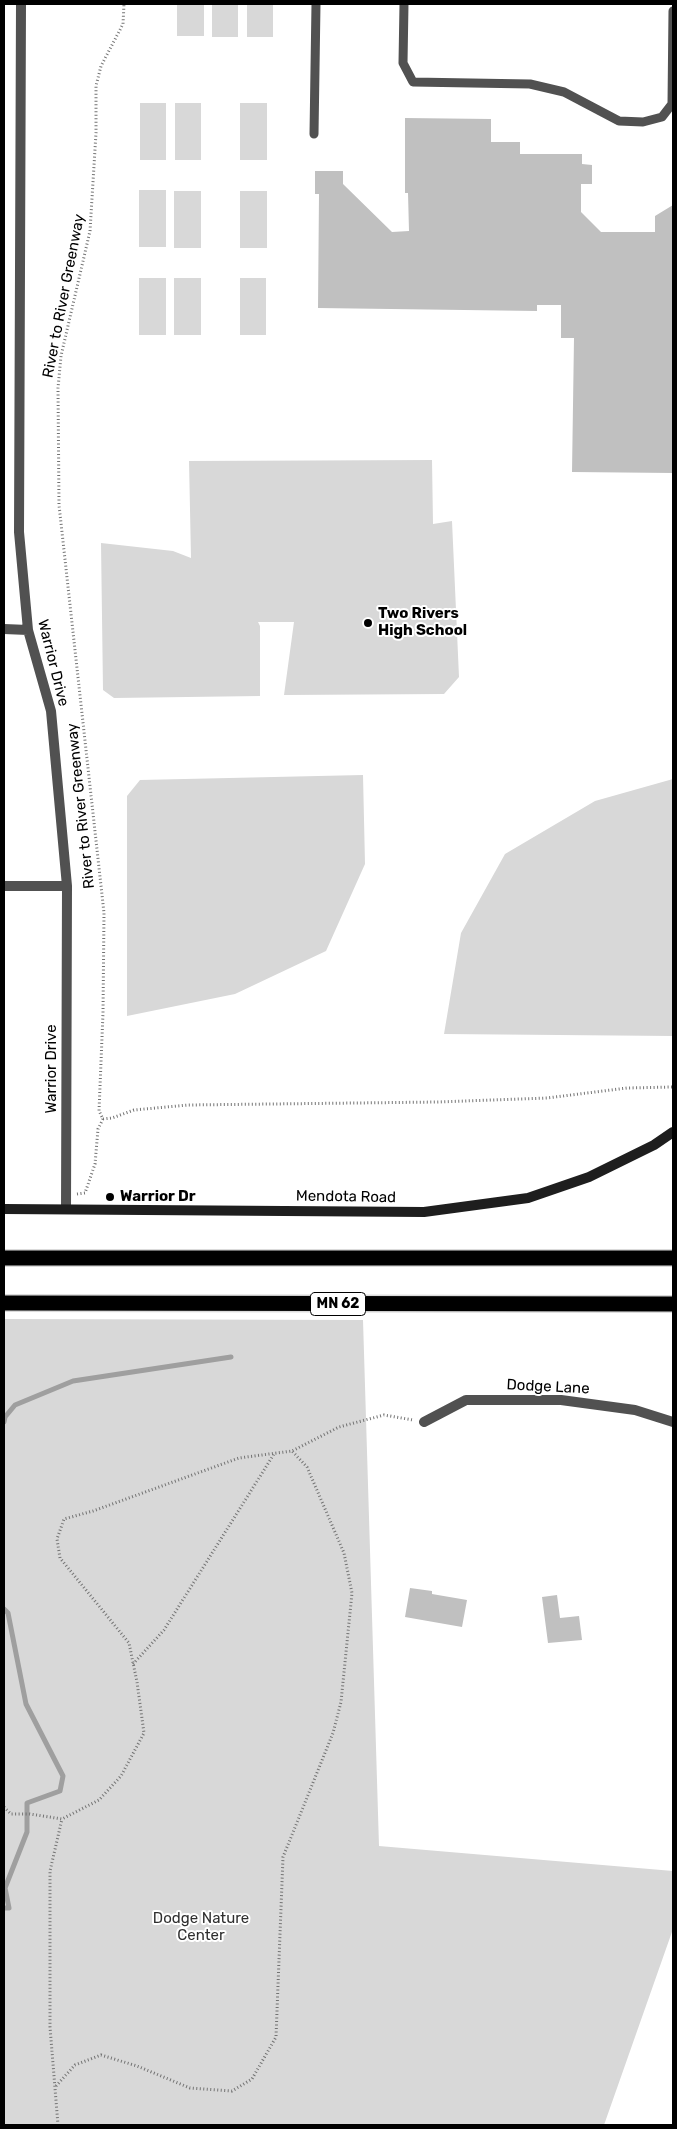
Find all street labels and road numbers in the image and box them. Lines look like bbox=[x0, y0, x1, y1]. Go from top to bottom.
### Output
street label: River to River Greenway bbox=[39, 213, 89, 379]
street label: Warrior Drive bbox=[33, 618, 73, 708]
street label: River to River Greenway bbox=[63, 722, 99, 890]
street label: Warrior Drive bbox=[43, 1024, 61, 1114]
street label: Mendota Road bbox=[296, 1187, 396, 1207]
road number: MN 62 bbox=[310, 1292, 366, 1316]
street label: Dodge Lane bbox=[506, 1376, 590, 1398]

